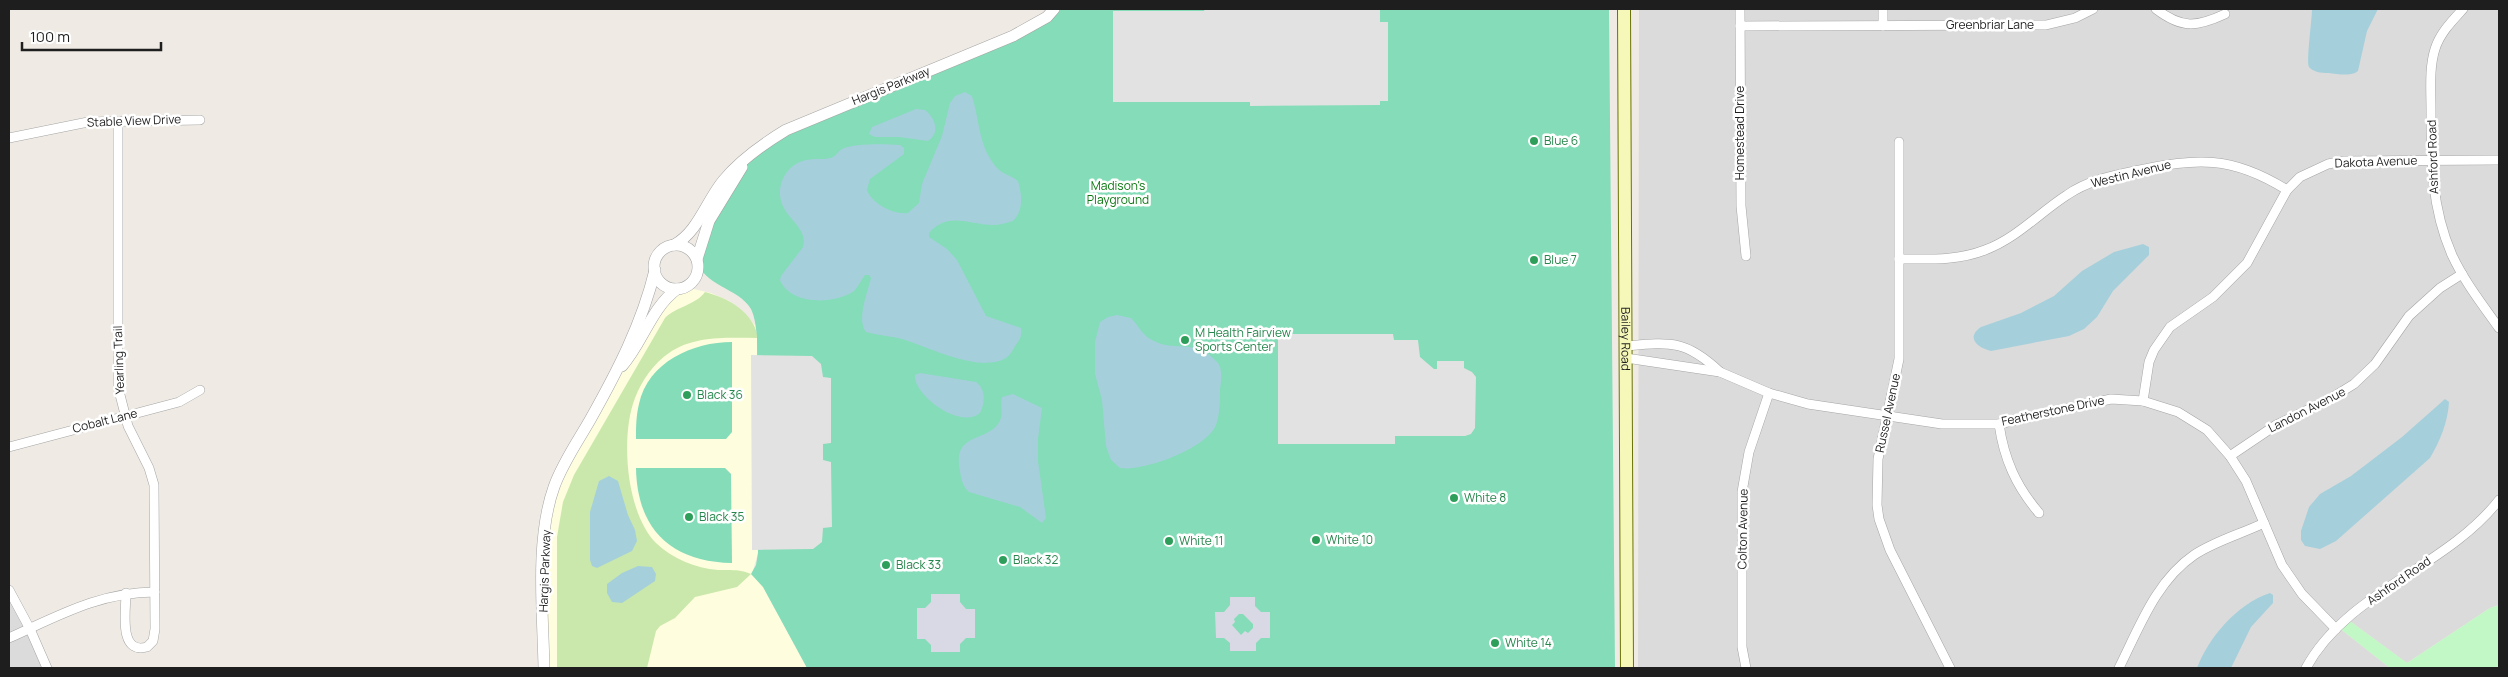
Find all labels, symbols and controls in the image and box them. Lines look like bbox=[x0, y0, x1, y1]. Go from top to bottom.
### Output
street label: Greenbriar Lane bbox=[1946, 16, 2034, 33]
scale bar bbox=[22, 20, 161, 52]
text: 100 m bbox=[30, 26, 70, 47]
street label: Hargis Parkway bbox=[849, 62, 933, 109]
street label: Homestead Drive bbox=[1731, 86, 1748, 180]
street label: Stable View Drive bbox=[86, 110, 181, 131]
street label: Ashford Road bbox=[2423, 120, 2442, 194]
place label: Blue 6 bbox=[1544, 132, 1578, 149]
marker: Blue 6 bbox=[1528, 135, 1540, 147]
street label: Dakota Avenue bbox=[2334, 152, 2418, 171]
street label: Westin Avenue bbox=[2089, 155, 2173, 192]
park label: Madison's Playground bbox=[1087, 177, 1149, 208]
place label: Blue 7 bbox=[1544, 251, 1577, 268]
marker: Blue 7 bbox=[1528, 254, 1540, 266]
street label: Bailey Road bbox=[1617, 307, 1635, 371]
place label: M Health Fairview Sports Center bbox=[1195, 324, 1291, 355]
street label: Yearling Trail bbox=[109, 325, 128, 395]
marker: M Health Fairview Sports Center bbox=[1179, 334, 1191, 346]
street label: Russel Avenue bbox=[1871, 372, 1904, 454]
street label: Landon Avenue bbox=[2265, 383, 2348, 436]
place label: Black 36 bbox=[697, 386, 743, 403]
marker: Black 36 bbox=[681, 389, 693, 401]
street label: Featherstone Drive bbox=[2000, 391, 2106, 430]
street label: Cobalt Lane bbox=[71, 404, 139, 437]
street label: Colton Avenue bbox=[1733, 488, 1752, 570]
place label: White 8 bbox=[1464, 489, 1506, 506]
marker: White 8 bbox=[1448, 492, 1460, 504]
place label: Black 35 bbox=[699, 508, 744, 525]
marker: Black 35 bbox=[683, 511, 695, 523]
street label: Hargis Parkway bbox=[535, 529, 554, 613]
place label: White 10 bbox=[1326, 531, 1373, 548]
place label: White 11 bbox=[1179, 532, 1224, 549]
marker: White 10 bbox=[1310, 534, 1322, 546]
marker: White 11 bbox=[1163, 535, 1175, 547]
place label: Black 32 bbox=[1013, 551, 1058, 568]
street label: Ashford Road bbox=[2363, 552, 2434, 609]
marker: Black 32 bbox=[997, 554, 1009, 566]
place label: Black 33 bbox=[896, 556, 941, 573]
marker: Black 33 bbox=[880, 559, 892, 571]
place label: White 14 bbox=[1505, 634, 1552, 651]
marker: White 14 bbox=[1489, 637, 1501, 649]

